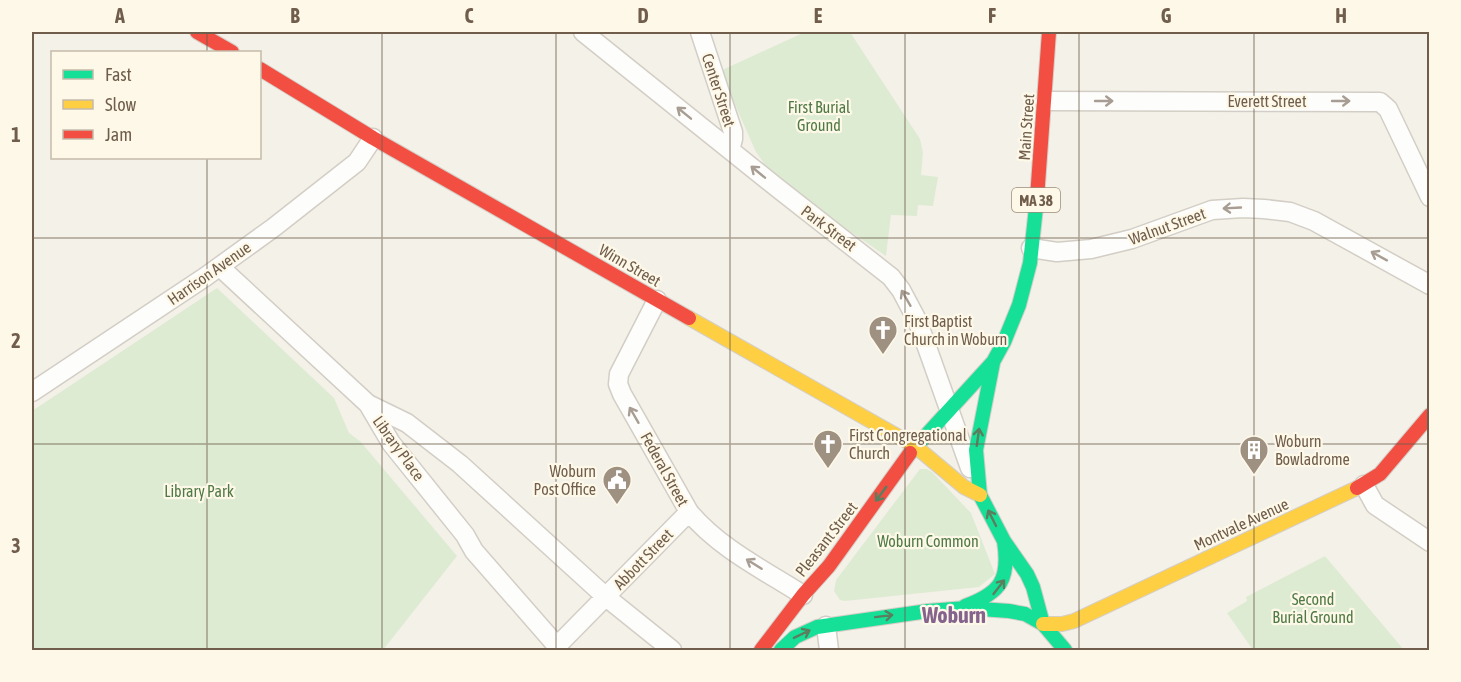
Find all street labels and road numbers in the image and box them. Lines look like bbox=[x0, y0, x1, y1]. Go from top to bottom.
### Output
street label: Center Street bbox=[699, 51, 739, 129]
street label: Everett Street bbox=[1227, 92, 1307, 110]
street label: Main Street bbox=[1015, 93, 1037, 161]
road number: MA 38 bbox=[1012, 188, 1060, 212]
street label: Park Street bbox=[798, 202, 860, 255]
street label: Walnut Street bbox=[1126, 204, 1208, 248]
street label: Harrison Avenue bbox=[164, 238, 254, 308]
street label: Winn Street bbox=[596, 240, 664, 290]
street label: Library Place bbox=[369, 412, 428, 484]
street label: Federal Street bbox=[637, 429, 693, 509]
street label: Montvale Avenue bbox=[1191, 494, 1291, 554]
street label: Pleasant Street bbox=[791, 498, 861, 580]
street label: Abbott Street bbox=[610, 525, 677, 593]

